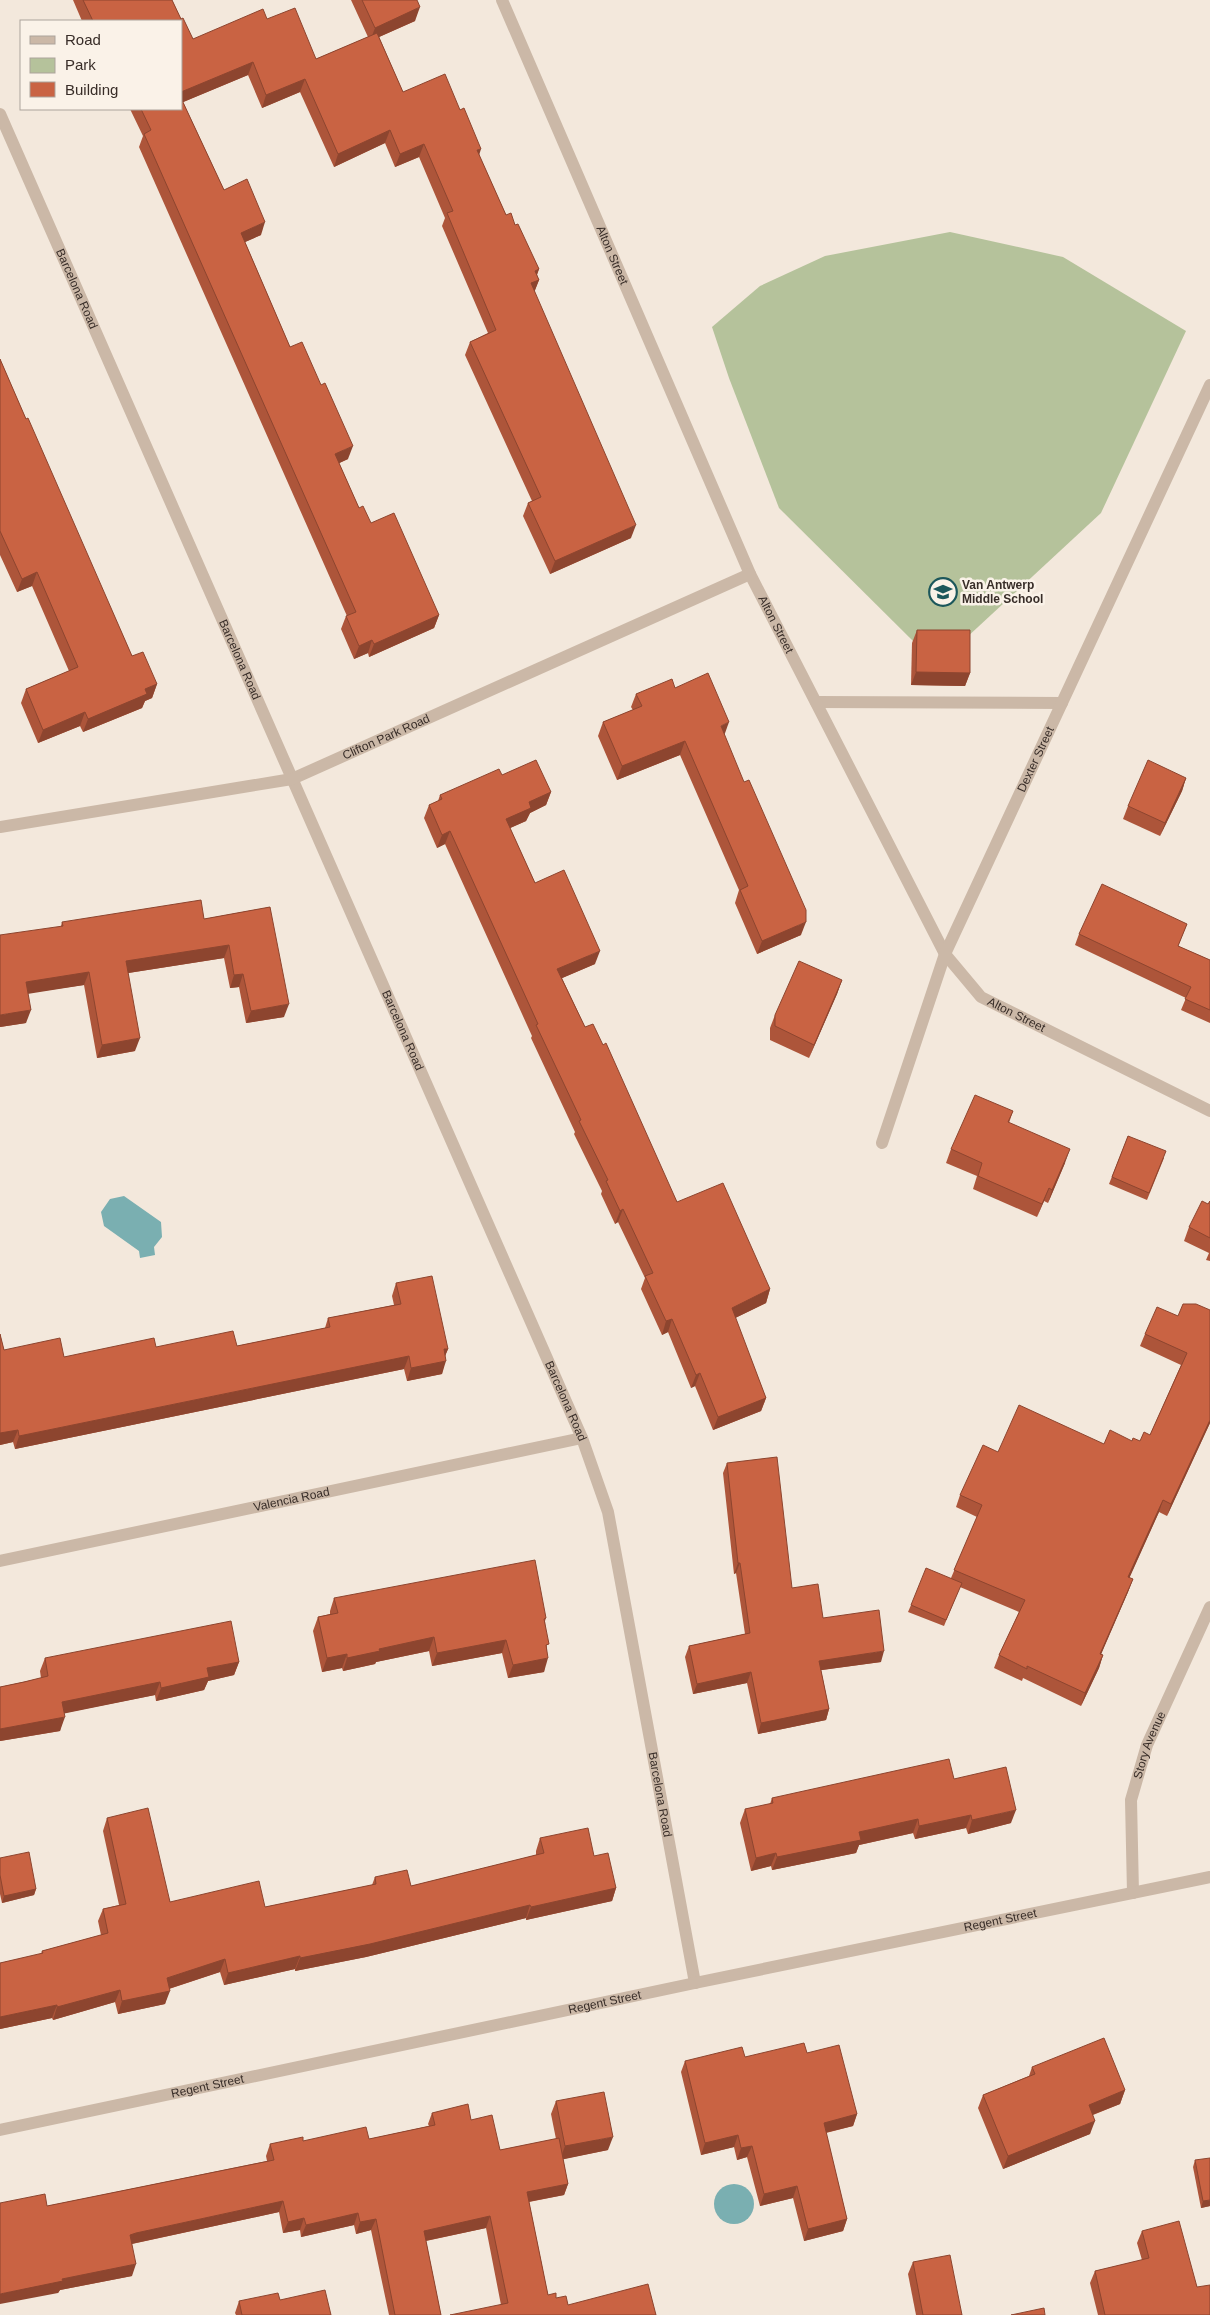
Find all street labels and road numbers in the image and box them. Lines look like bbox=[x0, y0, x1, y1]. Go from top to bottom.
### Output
street label: Alton Street bbox=[593, 224, 631, 287]
street label: Barcelona Road bbox=[53, 247, 101, 331]
street label: Alton Street bbox=[755, 593, 797, 656]
street label: Barcelona Road bbox=[216, 617, 264, 702]
street label: Clifton Park Road bbox=[340, 711, 432, 763]
street label: Dexter Street bbox=[1014, 724, 1057, 794]
street label: Barcelona Road bbox=[379, 988, 427, 1073]
street label: Alton Street bbox=[985, 994, 1048, 1035]
street label: Barcelona Road bbox=[542, 1359, 590, 1443]
street label: Valencia Road bbox=[252, 1485, 331, 1514]
street label: Story Avenue bbox=[1131, 1709, 1169, 1780]
street label: Barcelona Road bbox=[645, 1751, 675, 1838]
street label: Regent Street bbox=[962, 1906, 1039, 1935]
street label: Regent Street bbox=[567, 1987, 643, 2017]
street label: Regent Street bbox=[170, 2071, 246, 2101]

